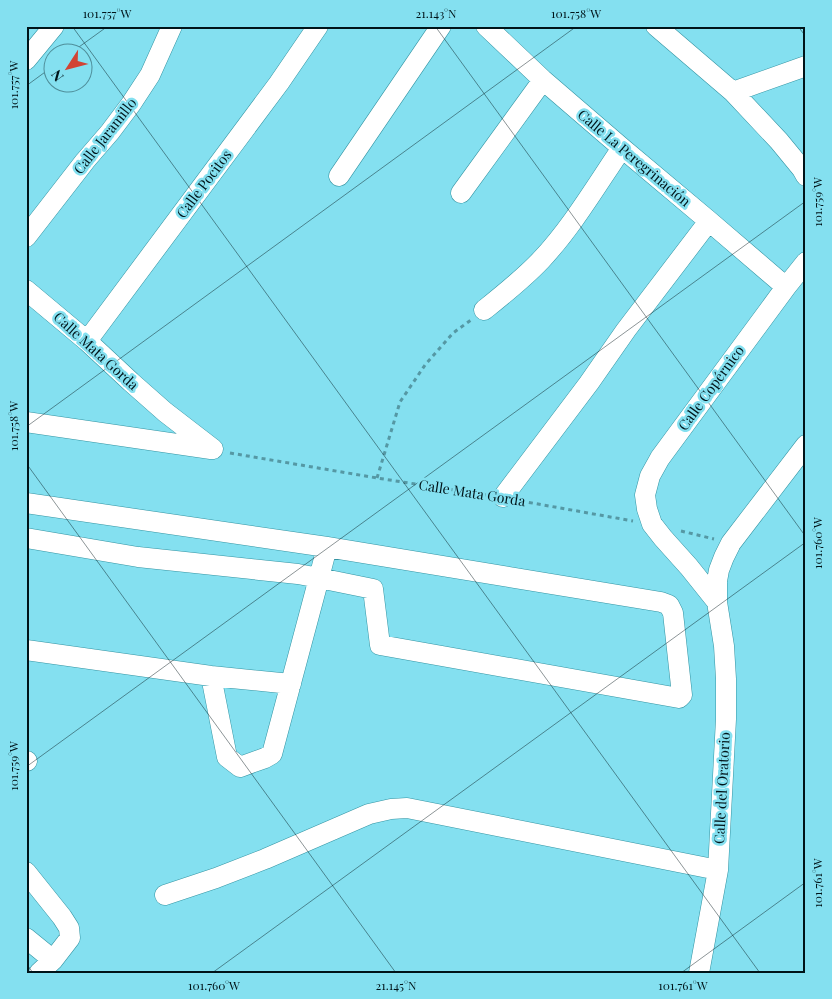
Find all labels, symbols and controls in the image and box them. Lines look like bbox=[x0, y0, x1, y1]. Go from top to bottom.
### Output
text: 101.757°W bbox=[83, 5, 131, 21]
text: 21.143°N bbox=[416, 5, 457, 21]
text: 101.758°W bbox=[551, 5, 601, 21]
north arrow bbox=[42, 42, 92, 92]
text: 101.757°W bbox=[5, 61, 21, 109]
text: N bbox=[46, 66, 68, 86]
street label: Calle Jaramillo bbox=[69, 94, 140, 178]
street label: Calle La Peregrinación bbox=[574, 105, 695, 211]
street label: Calle Pocitos bbox=[172, 146, 235, 222]
text: 101.759°W bbox=[809, 177, 825, 227]
street label: Calle Mata Gorda bbox=[50, 307, 143, 394]
street label: Calle Copérnico bbox=[673, 341, 748, 434]
text: 101.758°W bbox=[5, 401, 21, 451]
street label: Calle Mata Gorda bbox=[417, 475, 527, 510]
text: 101.760°W bbox=[809, 517, 825, 569]
street label: Calle del Oratorio bbox=[709, 731, 734, 844]
text: 101.759°W bbox=[5, 741, 21, 791]
text: 101.761°W bbox=[809, 858, 825, 908]
text: 101.760°W bbox=[188, 977, 240, 993]
text: 21.145°N bbox=[376, 977, 417, 993]
text: 101.761°W bbox=[658, 977, 708, 993]

